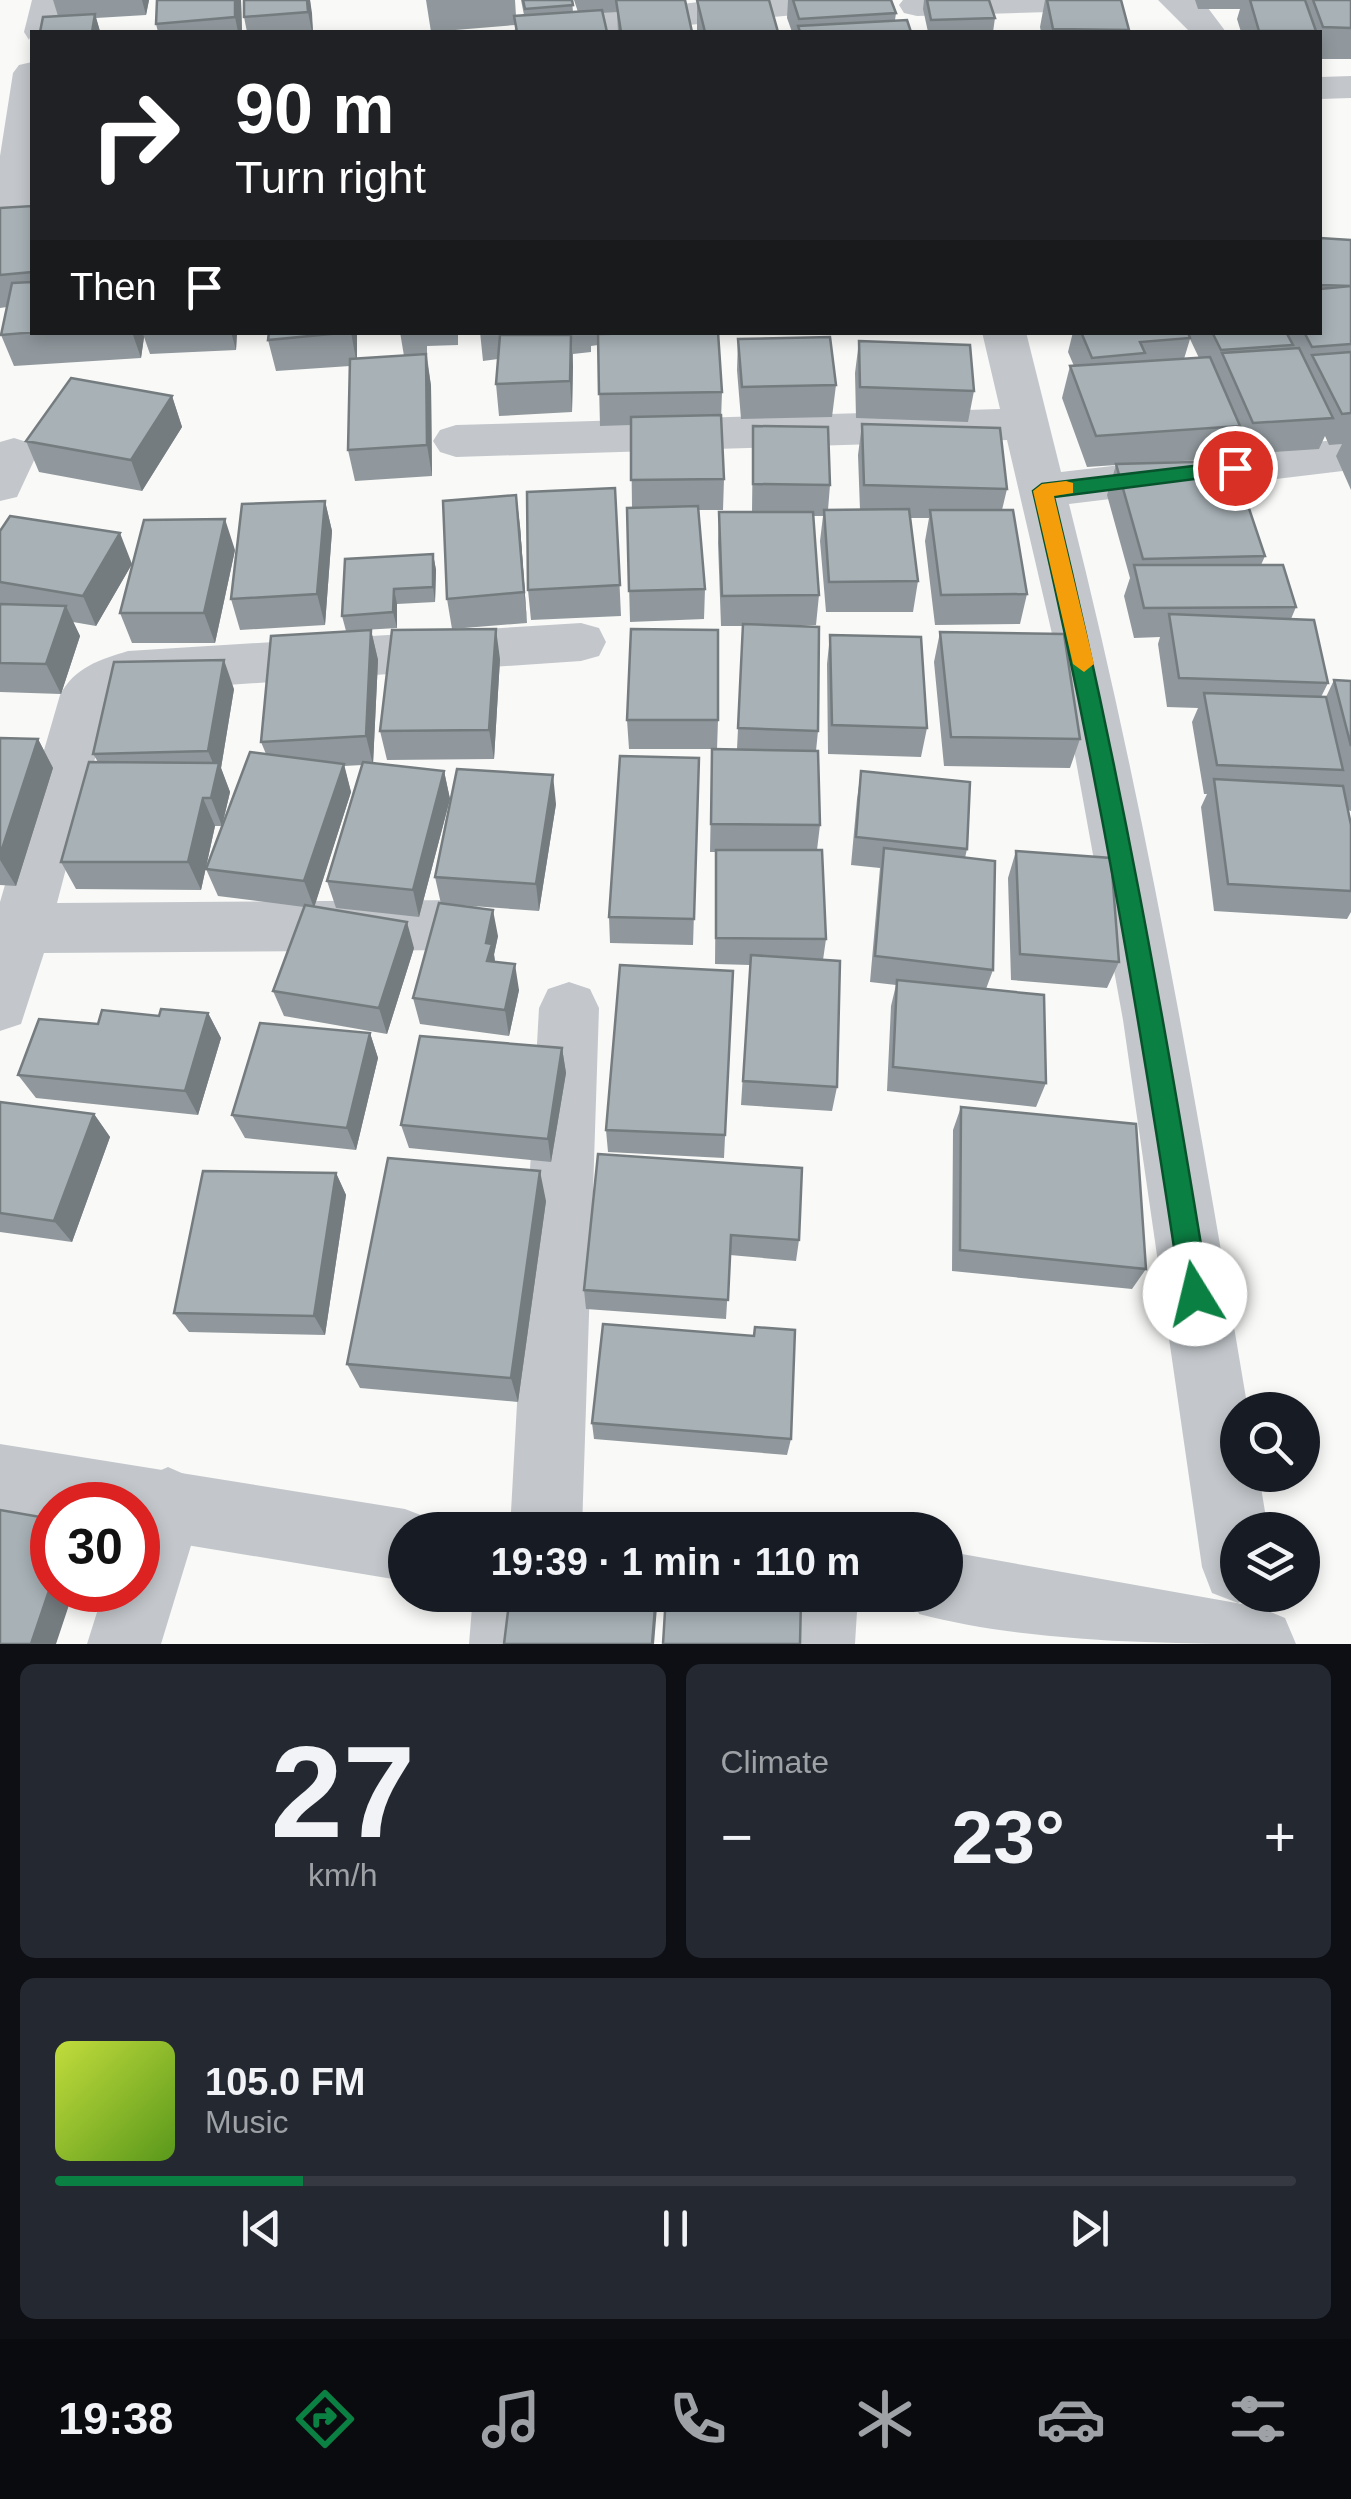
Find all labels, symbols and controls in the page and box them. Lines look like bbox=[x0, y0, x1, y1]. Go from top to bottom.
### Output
icon: right bbox=[70, 70, 200, 200]
text: 90 m bbox=[235, 70, 395, 148]
text: Turn right bbox=[235, 152, 426, 203]
icon: arrive bbox=[177, 260, 232, 315]
text: Then bbox=[70, 266, 157, 308]
pin bbox=[1193, 426, 1278, 511]
icon: arrive bbox=[1208, 441, 1263, 496]
position arrow bbox=[1143, 1242, 1247, 1346]
map controls bbox=[1220, 1392, 1320, 1612]
button: search bbox=[1220, 1392, 1320, 1492]
speed limit sign: 30 bbox=[30, 1482, 160, 1612]
button: layers bbox=[1220, 1512, 1320, 1612]
text: 19:39 · 1 min · 110 m bbox=[491, 1541, 860, 1583]
text: 27 bbox=[270, 1719, 415, 1865]
text: Climate bbox=[721, 1744, 829, 1780]
text: 23° bbox=[952, 1795, 1065, 1879]
text: − bbox=[721, 1806, 753, 1868]
text: + bbox=[1264, 1806, 1296, 1868]
text: km/h bbox=[308, 1857, 377, 1893]
text: 105.0 FM bbox=[205, 2061, 366, 2103]
text: Music bbox=[205, 2104, 289, 2140]
icon: previous bbox=[234, 2201, 289, 2256]
icon: pause bbox=[648, 2201, 703, 2256]
icon: next bbox=[1062, 2201, 1117, 2256]
icon: directions bbox=[290, 2384, 360, 2454]
icon: music bbox=[476, 2384, 546, 2454]
icon: phone bbox=[663, 2384, 733, 2454]
icon: climate bbox=[850, 2384, 920, 2454]
icon: car bbox=[1036, 2384, 1106, 2454]
icon: filters bbox=[1223, 2384, 1293, 2454]
text: 19:38 bbox=[58, 2393, 173, 2444]

